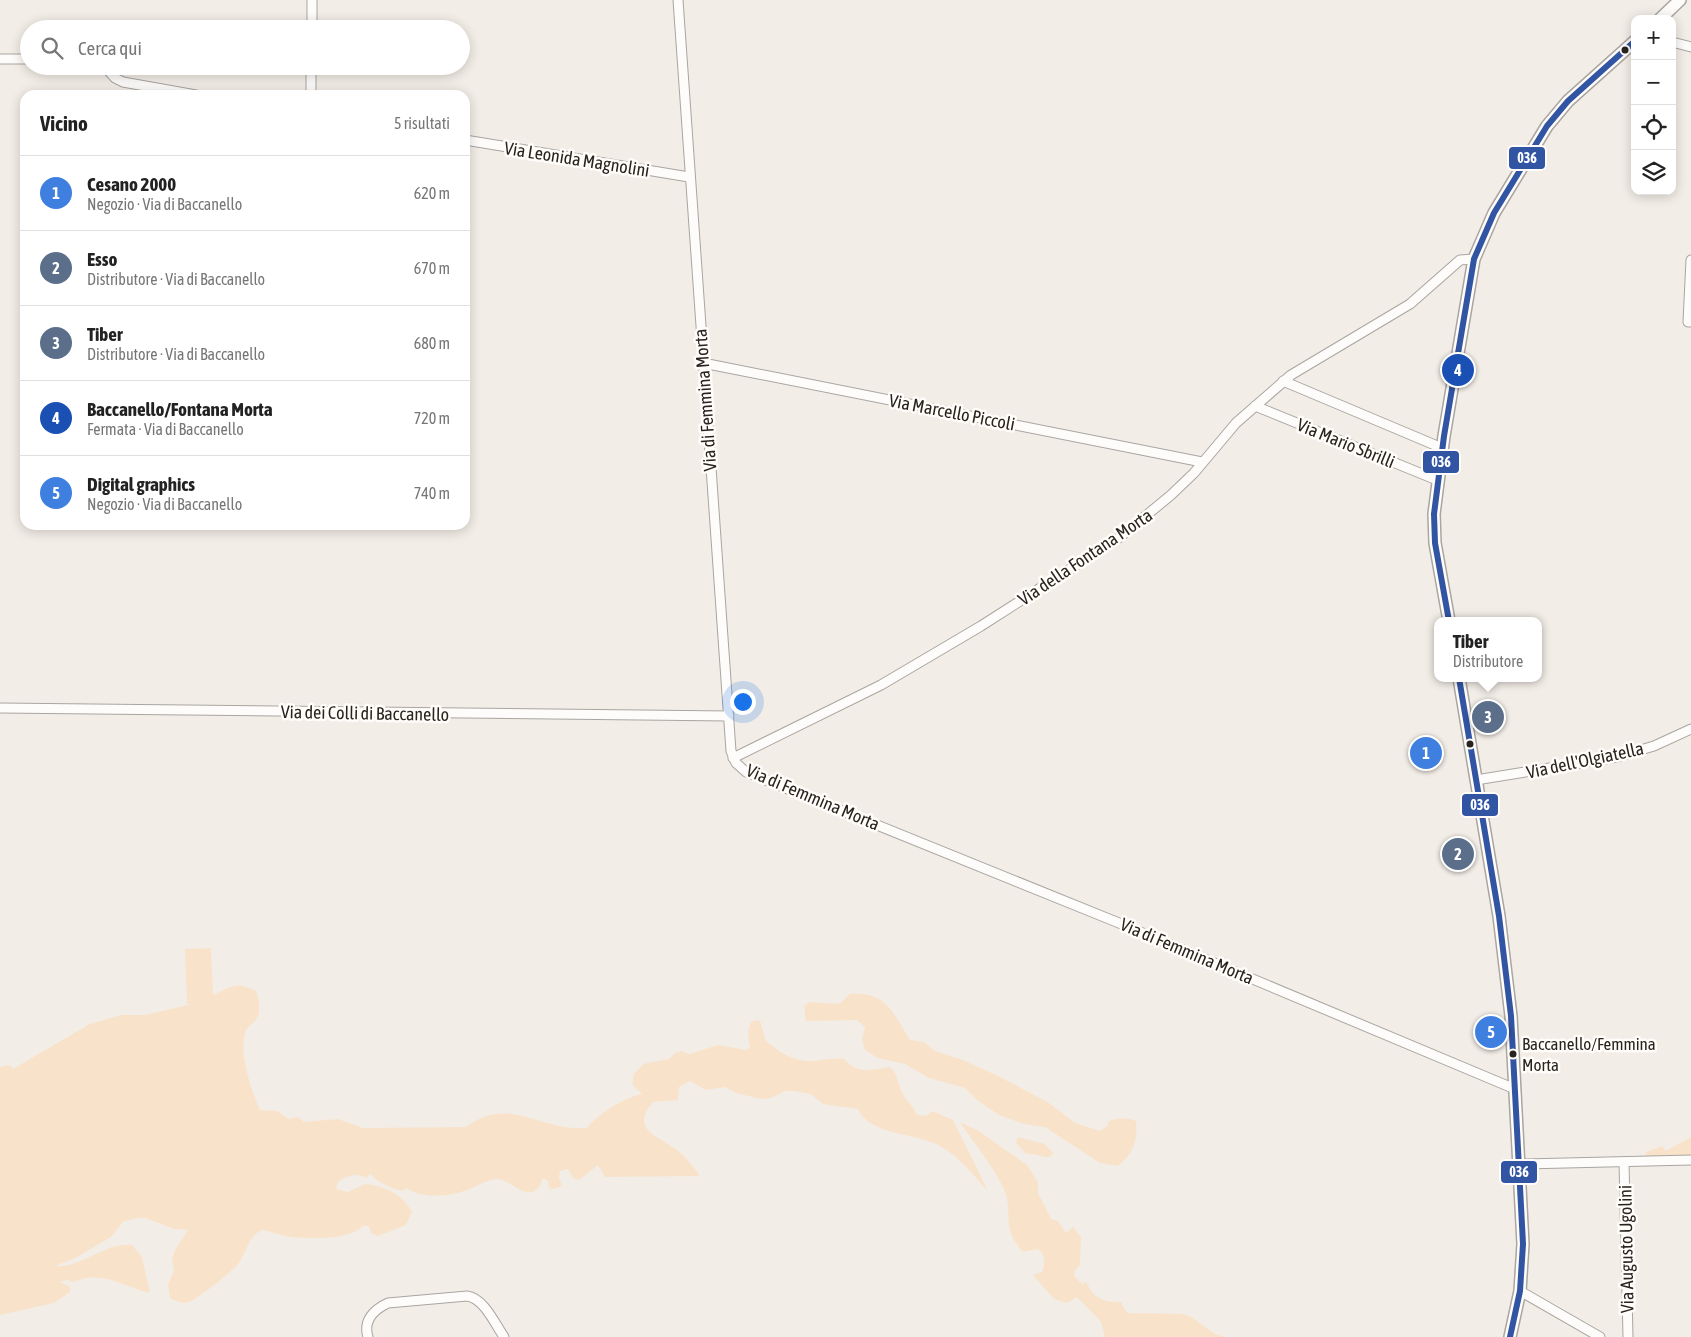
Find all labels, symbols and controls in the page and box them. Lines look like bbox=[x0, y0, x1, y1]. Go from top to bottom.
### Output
map controls bbox=[1631, 15, 1676, 195]
button: + bbox=[1631, 15, 1676, 60]
search box bbox=[20, 20, 470, 75]
icon: search bbox=[38, 34, 66, 62]
text: Cerca qui bbox=[78, 37, 142, 59]
unlabelled marker bbox=[1620, 45, 1630, 55]
button: − bbox=[1631, 60, 1676, 105]
button: locate bbox=[1631, 105, 1676, 150]
text: Vicino bbox=[40, 111, 88, 135]
text: 5 risultati bbox=[394, 114, 450, 132]
street label: Via Leonida Magnolini bbox=[503, 137, 651, 181]
line badge: 036 bbox=[1508, 146, 1546, 170]
text: 036 bbox=[1517, 150, 1537, 166]
button: layers bbox=[1631, 150, 1676, 195]
text: Cesano 2000 bbox=[87, 173, 176, 195]
text: 1 bbox=[52, 184, 60, 202]
text: 620 m bbox=[414, 184, 450, 202]
text: Negozio · Via di Baccanello bbox=[87, 195, 242, 213]
text: Esso bbox=[87, 248, 117, 270]
text: 2 bbox=[52, 259, 60, 277]
text: 670 m bbox=[414, 259, 450, 277]
text: Distributore · Via di Baccanello bbox=[87, 270, 265, 288]
text: Tiber bbox=[87, 323, 123, 345]
street label: Via di Femmina Morta bbox=[690, 328, 720, 472]
text: 3 bbox=[52, 334, 60, 352]
text: 680 m bbox=[414, 334, 450, 352]
text: Distributore · Via di Baccanello bbox=[87, 345, 265, 363]
pin: 4 bbox=[1442, 351, 1474, 389]
street label: Via Marcello Piccoli bbox=[887, 389, 1017, 435]
text: Baccanello/Fontana Morta bbox=[87, 398, 273, 420]
text: 4 bbox=[52, 409, 60, 427]
text: 720 m bbox=[414, 409, 450, 427]
street label: Via Mario Sbrilli bbox=[1294, 414, 1398, 472]
text: Fermata · Via di Baccanello bbox=[87, 420, 244, 438]
line badge: 036 bbox=[1422, 450, 1460, 474]
text: 036 bbox=[1431, 454, 1451, 470]
text: Digital graphics bbox=[87, 473, 195, 495]
text: 5 bbox=[52, 484, 60, 502]
text: 740 m bbox=[414, 484, 450, 502]
text: Negozio · Via di Baccanello bbox=[87, 495, 242, 513]
street label: Via della Fontana Morta bbox=[1014, 504, 1156, 610]
popup bbox=[1434, 617, 1542, 682]
text: Tiber bbox=[1453, 630, 1488, 652]
text: Distributore bbox=[1453, 652, 1523, 670]
your location bbox=[730, 689, 756, 715]
pin: 3 bbox=[1472, 698, 1504, 736]
street label: Via dei Colli di Baccanello bbox=[281, 701, 449, 725]
pin: 1 bbox=[1410, 734, 1442, 772]
street label: Via dell'Olgiatella bbox=[1524, 737, 1646, 783]
unlabelled marker bbox=[1465, 739, 1475, 749]
street label: Via di Femmina Morta bbox=[743, 759, 883, 835]
line badge: 036 bbox=[1461, 793, 1499, 817]
text: 036 bbox=[1470, 797, 1490, 813]
pin: 2 bbox=[1442, 835, 1474, 873]
street label: Via di Femmina Morta bbox=[1117, 913, 1257, 989]
pin: 5 bbox=[1475, 1013, 1507, 1051]
place label: Baccanello/Femmina Morta bbox=[1522, 1034, 1656, 1075]
marker: Baccanello/Femmina Morta bbox=[1508, 1049, 1518, 1059]
line badge: 036 bbox=[1500, 1160, 1538, 1184]
text: 036 bbox=[1509, 1164, 1529, 1180]
street label: Via Augusto Ugolini bbox=[1614, 1185, 1638, 1313]

